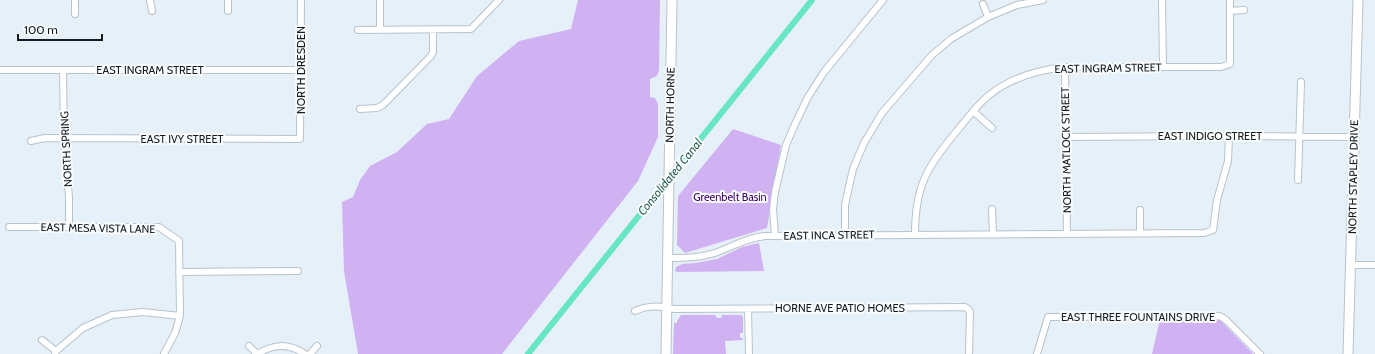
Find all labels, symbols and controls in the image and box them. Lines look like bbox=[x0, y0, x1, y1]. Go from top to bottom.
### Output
scale bar bbox=[18, 16, 102, 42]
text: 100 m bbox=[24, 22, 58, 37]
street label: NORTH DRESDEN bbox=[294, 26, 308, 114]
street label: EAST INGRAM STREET bbox=[1054, 60, 1162, 76]
street label: EAST INGRAM STREET bbox=[96, 63, 204, 77]
street label: NORTH HORNE bbox=[662, 67, 678, 143]
street label: NORTH MATLOCK STREET bbox=[1058, 87, 1074, 213]
street label: NORTH SPRING bbox=[57, 111, 75, 187]
street label: NORTH STAPLEY DRIVE bbox=[1345, 120, 1361, 234]
street label: EAST INDIGO STREET bbox=[1158, 129, 1262, 143]
street label: EAST IVY STREET bbox=[141, 132, 224, 146]
water label: Consolidated Canal bbox=[634, 135, 705, 218]
park label: Greenbelt Basin bbox=[693, 190, 767, 204]
street label: EAST MESA VISTA LANE bbox=[40, 220, 156, 236]
street label: EAST INCA STREET bbox=[783, 227, 875, 243]
street label: HORNE AVE PATIO HOMES bbox=[775, 301, 906, 315]
street label: EAST THREE FOUNTAINS DRIVE bbox=[1061, 310, 1215, 324]

